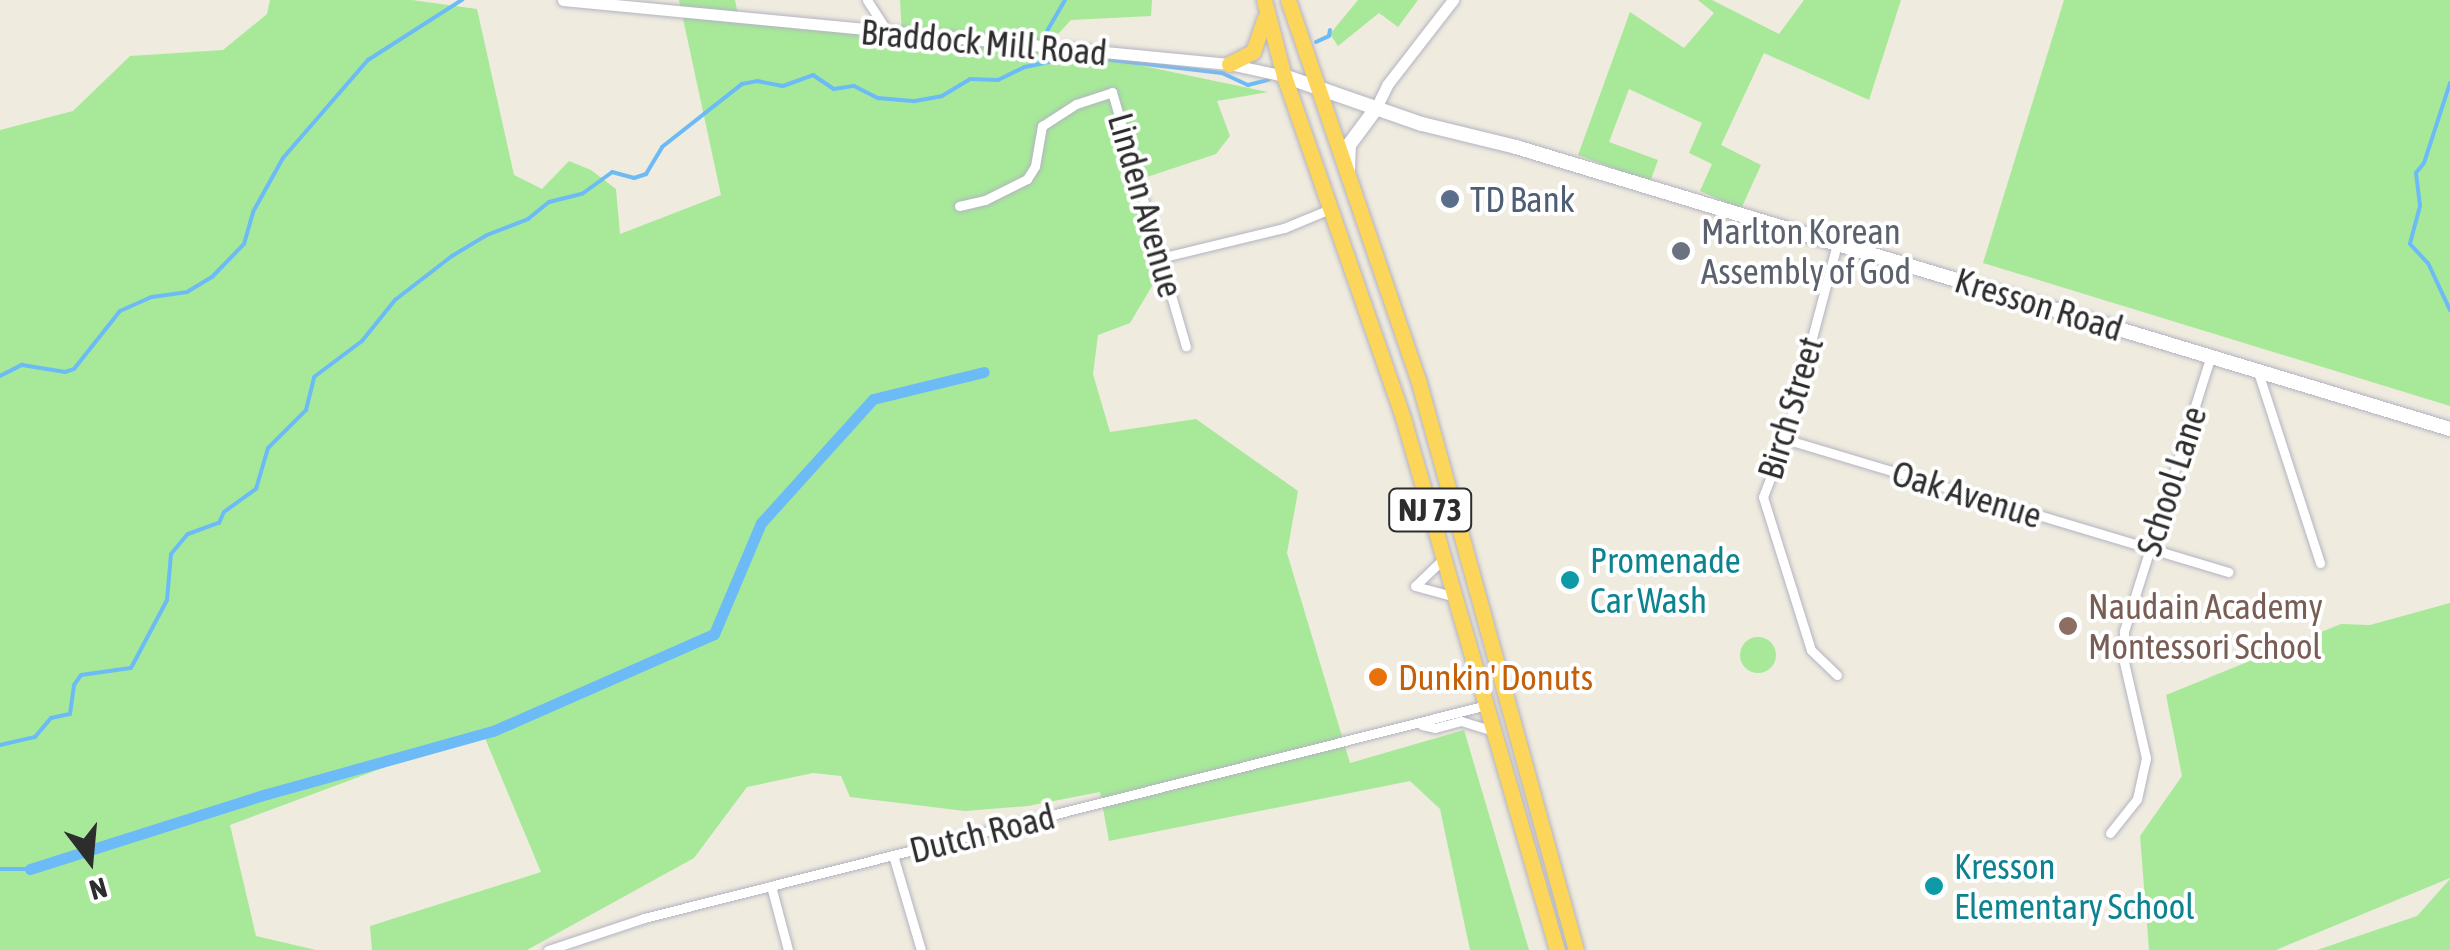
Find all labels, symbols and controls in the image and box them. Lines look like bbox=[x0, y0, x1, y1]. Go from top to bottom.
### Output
street label: Braddock Mill Road bbox=[859, 10, 1109, 74]
street label: Linden Avenue bbox=[1100, 108, 1192, 302]
place label: TD Bank bbox=[1470, 178, 1575, 220]
marker: TD Bank bbox=[1439, 188, 1461, 210]
place label: Marlton Korean Assembly of God bbox=[1701, 210, 1911, 292]
marker: Marlton Korean Assembly of God bbox=[1670, 240, 1692, 262]
street label: Kresson Road bbox=[1950, 259, 2128, 349]
street label: Birch Street bbox=[1749, 332, 1831, 484]
street label: School Lane bbox=[2127, 401, 2215, 561]
street label: Oak Avenue bbox=[1887, 451, 2047, 537]
road number: NJ 73 bbox=[1388, 483, 1472, 537]
place label: Promenade Car Wash bbox=[1590, 539, 1741, 621]
marker: Promenade Car Wash bbox=[1559, 569, 1581, 591]
place label: Naudain Academy Montessori School bbox=[2088, 585, 2323, 667]
marker: Naudain Academy Montessori School bbox=[2057, 615, 2079, 637]
place label: Dunkin' Donuts bbox=[1398, 656, 1593, 698]
marker: Dunkin' Donuts bbox=[1367, 666, 1389, 688]
street label: Dutch Road bbox=[905, 795, 1059, 871]
north arrow bbox=[40, 810, 140, 910]
place label: Kresson Elementary School bbox=[1954, 845, 2194, 927]
text: N bbox=[86, 871, 111, 906]
marker: Kresson Elementary School bbox=[1923, 875, 1945, 897]

